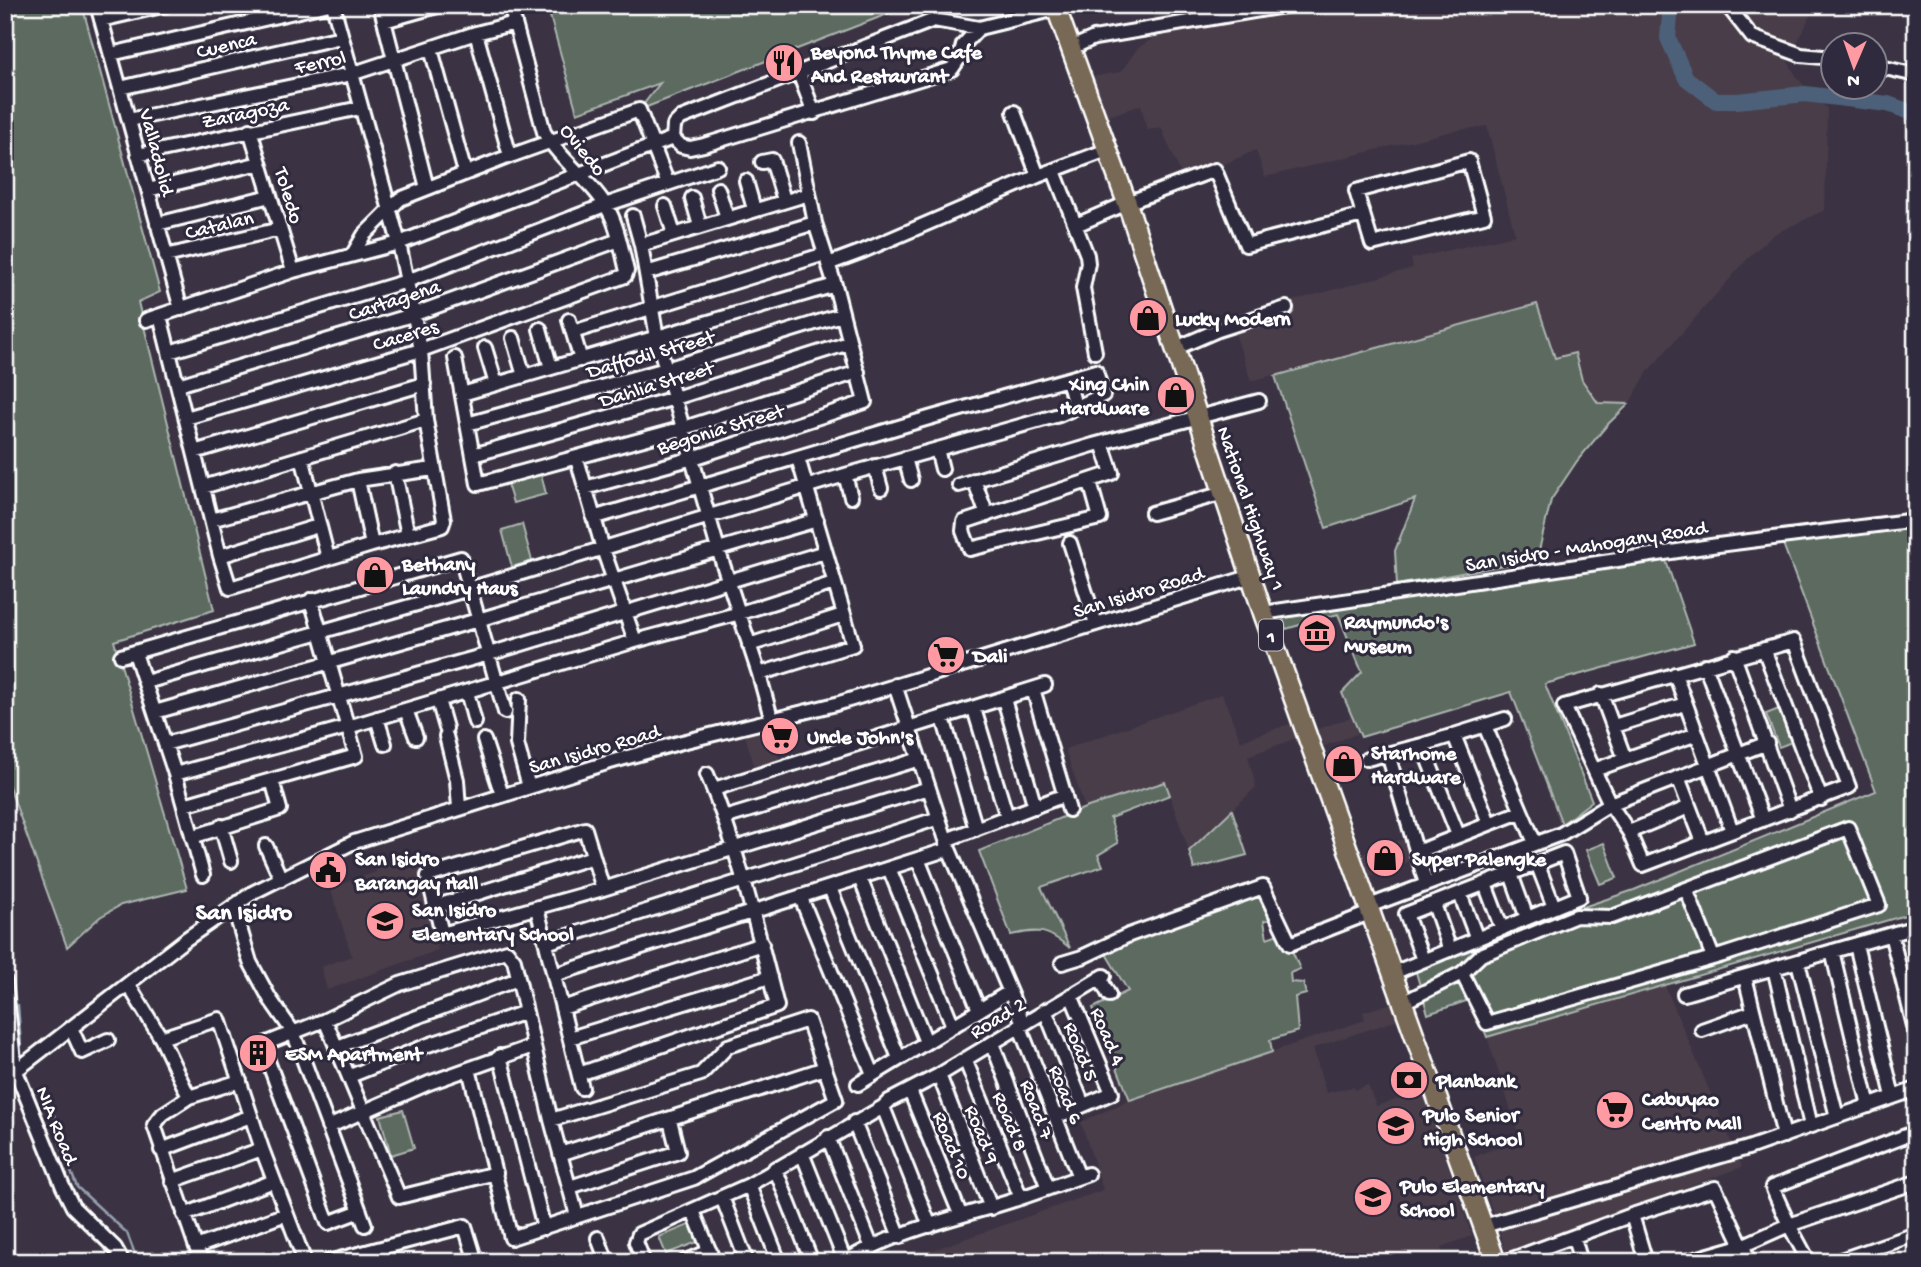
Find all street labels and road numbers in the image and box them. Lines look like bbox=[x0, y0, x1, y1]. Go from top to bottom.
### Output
street label: Cuenca bbox=[194, 28, 261, 66]
street label: Ferrol bbox=[292, 47, 349, 82]
street label: Zaragoza bbox=[200, 94, 293, 137]
street label: Valladolid bbox=[131, 106, 179, 201]
street label: Oviedo bbox=[553, 120, 610, 183]
street label: Toledo bbox=[266, 164, 307, 227]
street label: Catalan bbox=[183, 207, 256, 247]
street label: Cartagena bbox=[346, 275, 445, 329]
street label: Caceres bbox=[370, 315, 443, 359]
street label: Daffodil Street bbox=[582, 326, 720, 387]
street label: Dahlia Street bbox=[595, 356, 720, 416]
street label: Begonia Street bbox=[653, 399, 790, 463]
street label: National Highway 1 bbox=[1209, 424, 1289, 595]
street label: San Isidro - Mahogany Road bbox=[1464, 517, 1711, 580]
street label: San Isidro Road bbox=[1071, 562, 1209, 626]
road number: 1 bbox=[1259, 620, 1283, 650]
street label: San Isidro Road bbox=[527, 720, 665, 782]
street label: Road 2 bbox=[966, 994, 1031, 1046]
street label: Road 4 bbox=[1082, 1005, 1129, 1070]
street label: Road 5 bbox=[1056, 1019, 1102, 1086]
street label: Road 6 bbox=[1041, 1062, 1087, 1129]
street label: Road 7 bbox=[1012, 1077, 1058, 1145]
street label: NIA Road bbox=[28, 1084, 82, 1171]
street label: Road 8 bbox=[984, 1089, 1031, 1156]
street label: Road 9 bbox=[957, 1102, 1003, 1169]
street label: Road 10 bbox=[925, 1109, 975, 1184]

